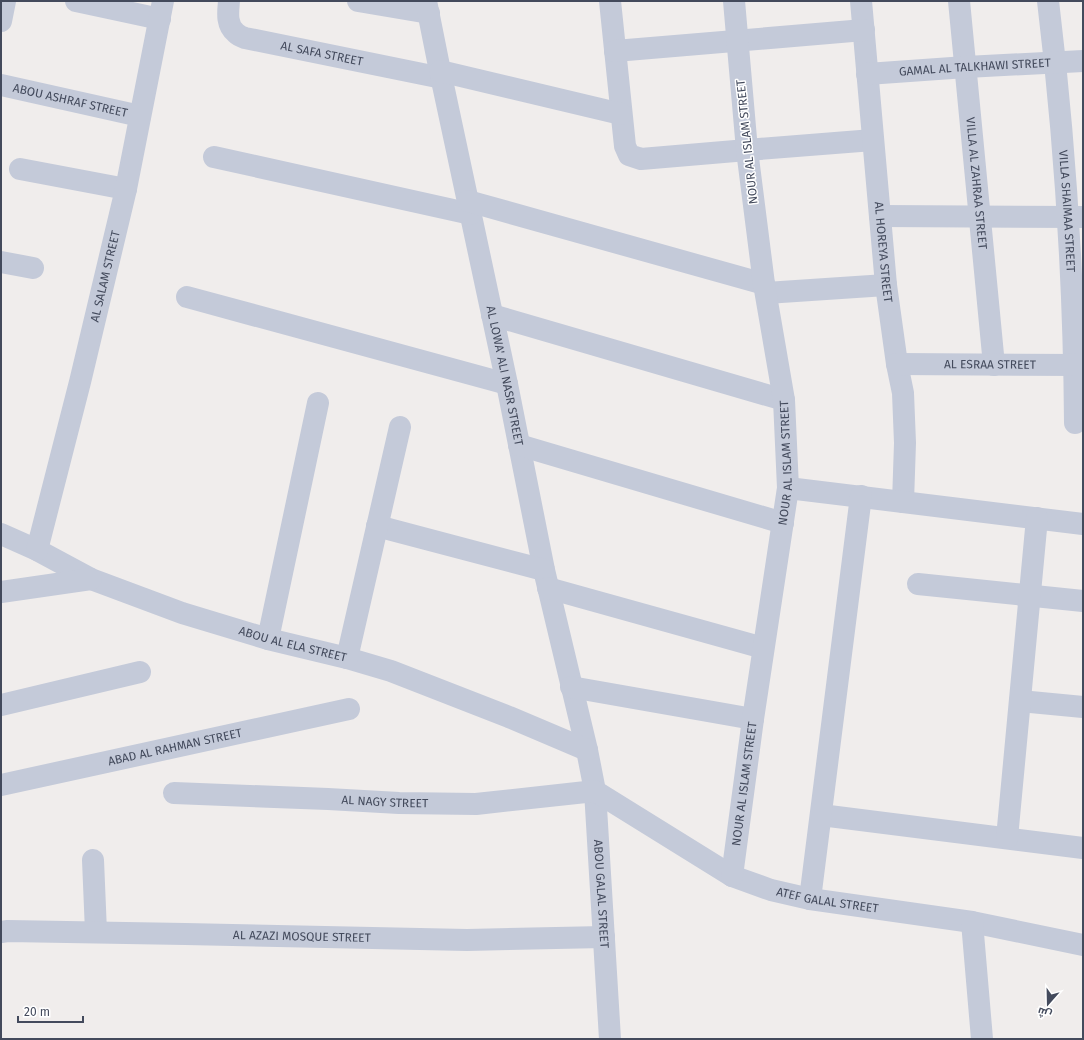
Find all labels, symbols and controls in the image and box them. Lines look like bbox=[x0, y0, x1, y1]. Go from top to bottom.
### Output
street label: AL SAFA STREET bbox=[279, 38, 365, 69]
street label: GAMAL AL TALKHAWI STREET bbox=[898, 56, 1052, 79]
street label: NOUR AL ISLAM STREET bbox=[733, 78, 761, 205]
street label: ABOU ASHRAF STREET bbox=[12, 81, 130, 120]
street label: VILLA AL ZAHRAA STREET bbox=[963, 116, 990, 251]
street label: VILLA SHAIMAA STREET bbox=[1056, 149, 1078, 273]
street label: AL HOREYA STREET bbox=[872, 201, 895, 304]
street label: AL SALAM STREET bbox=[88, 228, 123, 324]
street label: AL LOWA' ALI NASR STREET bbox=[483, 305, 526, 448]
street label: AL ESRAA STREET bbox=[944, 357, 1037, 372]
street label: NOUR AL ISLAM STREET bbox=[775, 399, 795, 526]
street label: ABOU AL ELA STREET bbox=[237, 624, 349, 665]
street label: NOUR AL ISLAM STREET bbox=[729, 720, 760, 847]
street label: ABAD AL RAHMAN STREET bbox=[107, 725, 244, 768]
street label: AL NAGY STREET bbox=[341, 793, 429, 810]
street label: ABOU GALAL STREET bbox=[591, 839, 612, 949]
street label: ATEF GALAL STREET bbox=[775, 884, 880, 916]
street label: AL AZAZI MOSQUE STREET bbox=[233, 928, 372, 945]
north arrow bbox=[1028, 984, 1068, 1024]
scale bar bbox=[18, 998, 83, 1024]
text: ش bbox=[1036, 1004, 1054, 1021]
text: 20 m bbox=[24, 1005, 50, 1019]

